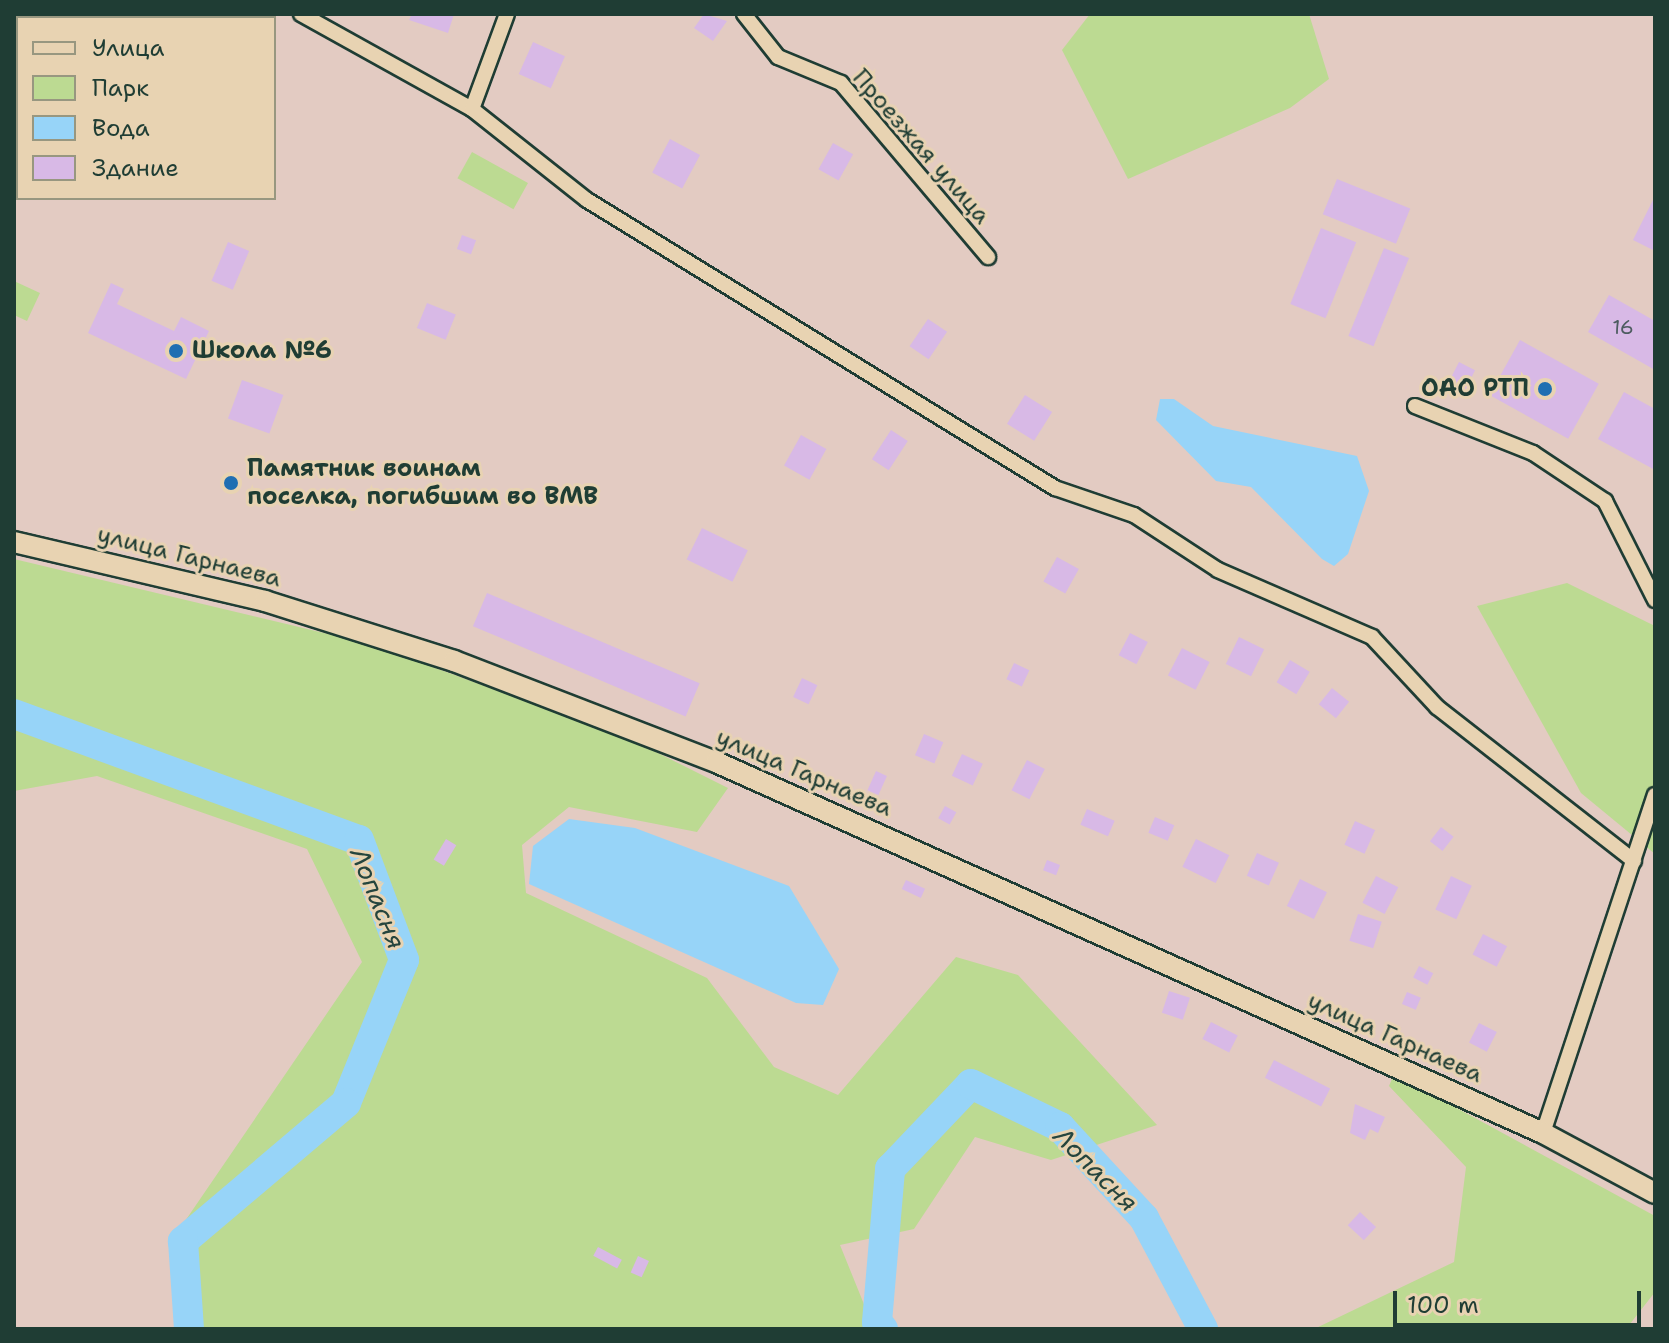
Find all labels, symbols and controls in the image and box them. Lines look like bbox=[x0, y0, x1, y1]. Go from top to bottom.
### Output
legend bbox=[16, 16, 276, 200]
text: Улица bbox=[92, 32, 165, 64]
street label: Проезжая улица bbox=[846, 64, 996, 230]
text: Парк bbox=[92, 72, 149, 104]
text: Вода bbox=[92, 112, 150, 144]
text: Здание bbox=[92, 152, 179, 184]
house number: 16 bbox=[1612, 315, 1634, 339]
place label: Школа №6 bbox=[192, 337, 332, 365]
marker: Школа №6 bbox=[167, 342, 185, 360]
place label: ОАО РТП bbox=[1421, 375, 1529, 403]
marker: ОАО РТП bbox=[1536, 380, 1554, 398]
place label: Памятник воинам поселка, погибшим во ВМВ bbox=[247, 455, 598, 511]
marker: Памятник воинам поселка, погибшим во ВМВ bbox=[222, 474, 240, 492]
street label: улица Гарнаева bbox=[94, 520, 284, 594]
street label: улица Гарнаева bbox=[712, 723, 896, 823]
water label: Лопасня bbox=[344, 843, 412, 953]
street label: улица Гарнаева bbox=[1303, 987, 1487, 1089]
water label: Лопасня bbox=[1047, 1120, 1145, 1218]
scale bar bbox=[1397, 1275, 1645, 1325]
text: 100 m bbox=[1407, 1289, 1479, 1321]

